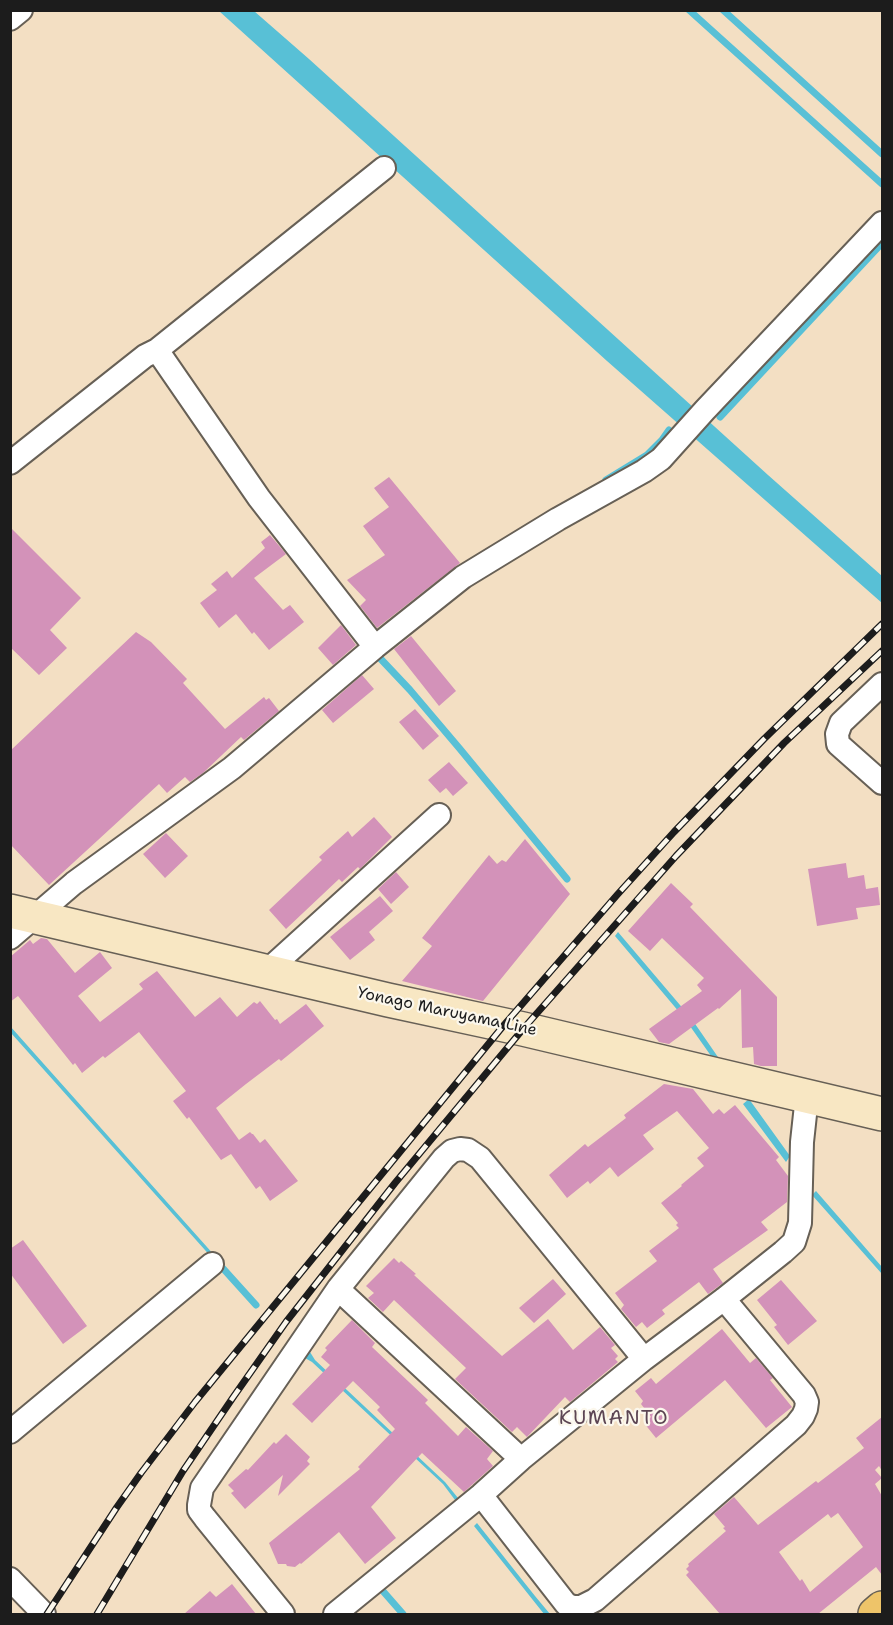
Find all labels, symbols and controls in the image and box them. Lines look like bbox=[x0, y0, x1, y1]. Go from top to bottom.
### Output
street label: Yonago Maruyama Line bbox=[355, 984, 539, 1040]
district label: KUMANTO bbox=[559, 1407, 669, 1431]

